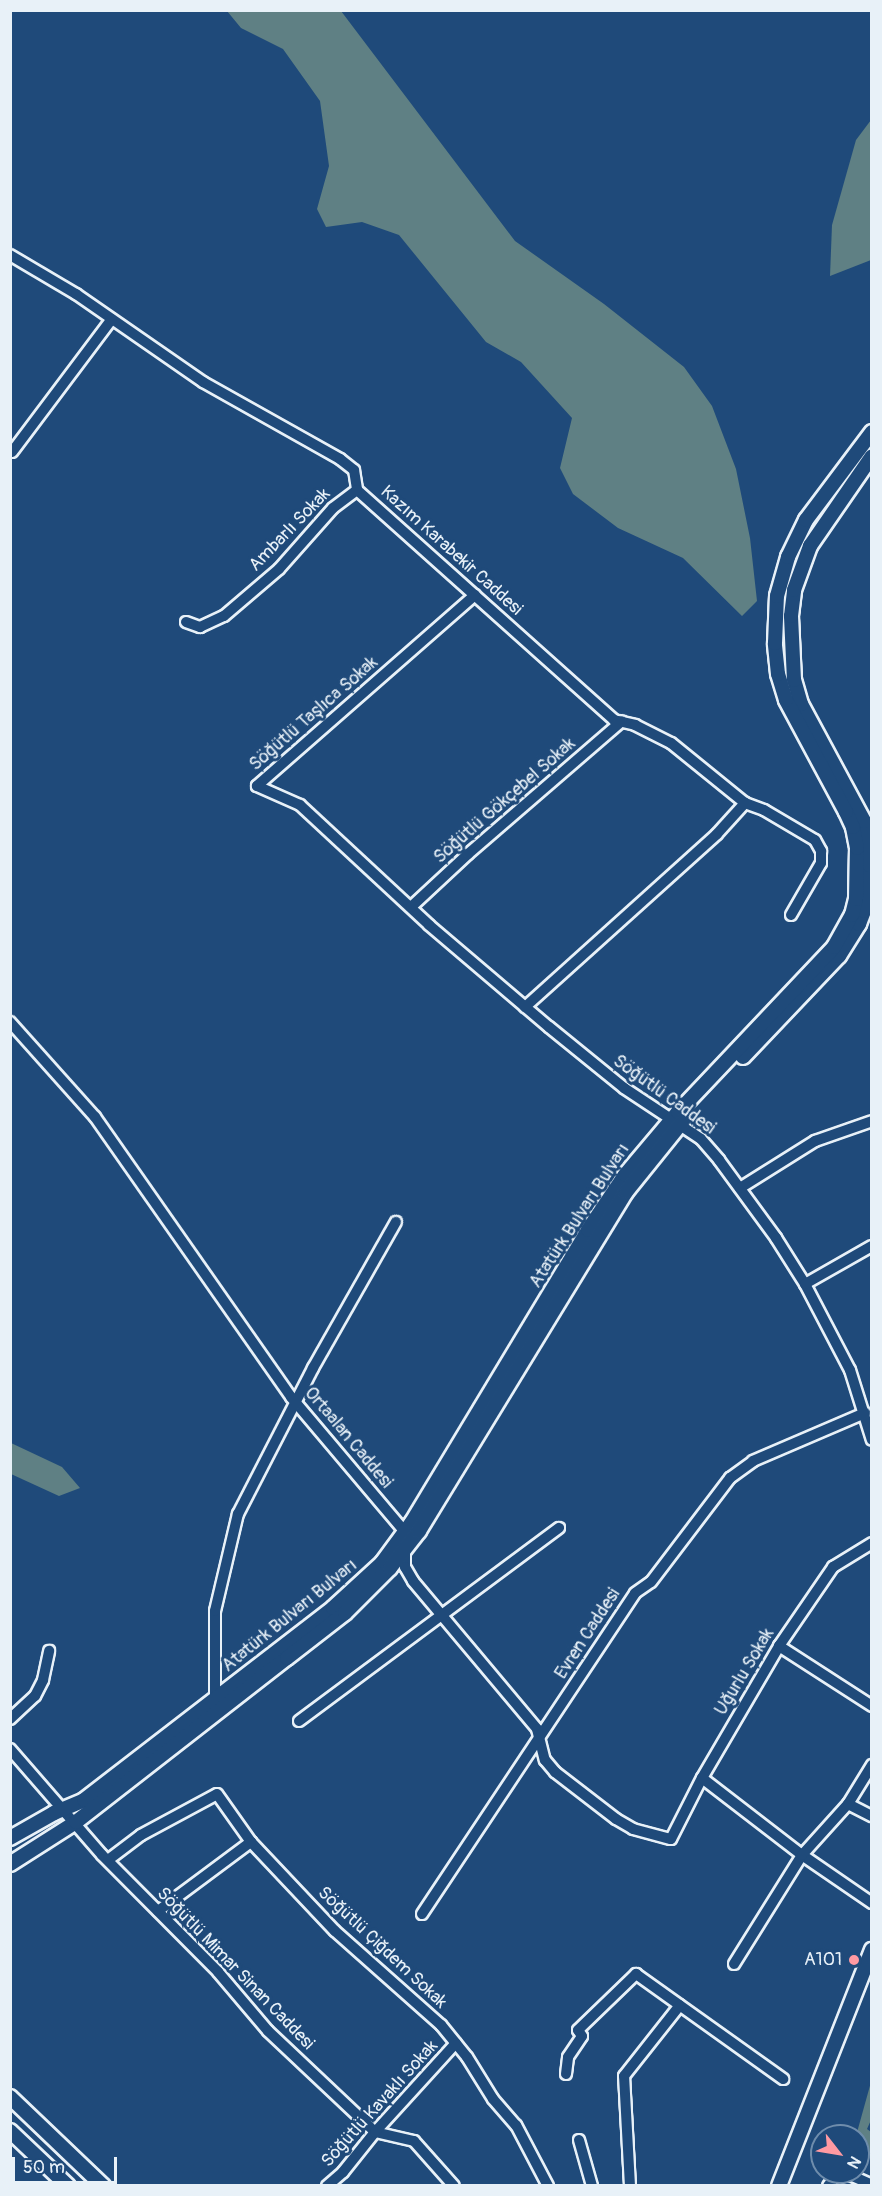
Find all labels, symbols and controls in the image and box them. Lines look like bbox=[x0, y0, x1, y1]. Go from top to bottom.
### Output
street label: Kazım Karabekir Caddesi bbox=[376, 482, 526, 620]
street label: Ambarlı Sokak bbox=[245, 484, 335, 576]
street label: Söğütlü Taşlıca Sokak bbox=[245, 652, 383, 776]
street label: Söğütlü Gökçebel Sokak bbox=[430, 734, 580, 868]
street label: Söğütlü Caddesi bbox=[609, 1051, 719, 1139]
street label: Atatürk Bulvarı Bulvarı bbox=[525, 1140, 635, 1292]
street label: Ortaalan Caddesi bbox=[299, 1383, 397, 1493]
street label: Atatürk Bulvarı Bulvarı bbox=[218, 1555, 362, 1677]
street label: Evren Caddesi bbox=[551, 1585, 625, 1683]
street label: Uğurlu Sokak bbox=[711, 1625, 779, 1719]
street label: Söğütlü Mimar Sinan Caddesi bbox=[152, 1883, 318, 2055]
street label: Söğütlü Çiğdem Sokak bbox=[313, 1883, 451, 2013]
place label: A101 bbox=[804, 1949, 842, 1971]
marker: A101 bbox=[847, 1953, 861, 1967]
street label: Söğütlü Kavaklı Sokak bbox=[317, 2036, 443, 2172]
north arrow bbox=[810, 2124, 870, 2184]
scale bar bbox=[15, 2145, 120, 2183]
text: N bbox=[842, 2152, 865, 2172]
text: 50 m bbox=[23, 2156, 65, 2179]

